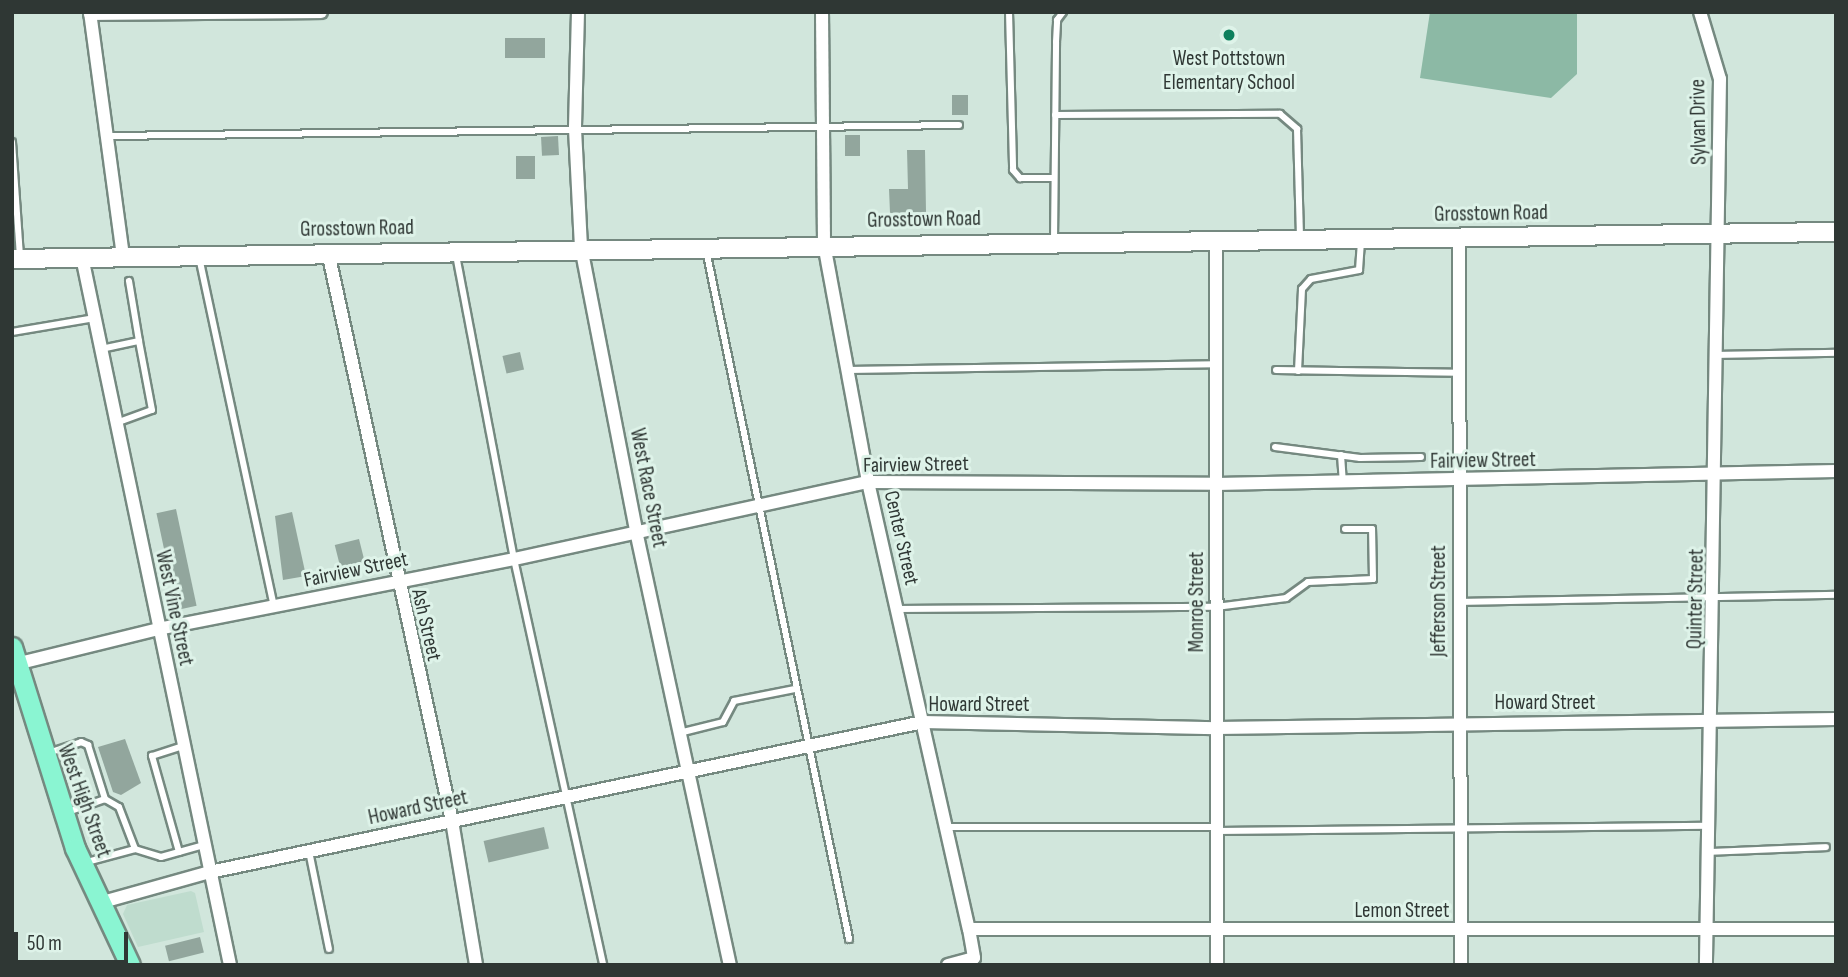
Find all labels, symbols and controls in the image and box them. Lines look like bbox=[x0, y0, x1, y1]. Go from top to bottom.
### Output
marker: West Pottstown Elementary School bbox=[1221, 27, 1237, 43]
place label: West Pottstown Elementary School bbox=[1163, 46, 1295, 96]
street label: Sylvan Drive bbox=[1686, 79, 1712, 165]
street label: Grosstown Road bbox=[1434, 200, 1548, 228]
street label: Grosstown Road bbox=[867, 206, 981, 234]
street label: Grosstown Road bbox=[300, 215, 414, 243]
street label: West Race Street bbox=[624, 426, 672, 550]
street label: Fairview Street bbox=[1430, 447, 1536, 475]
street label: Fairview Street bbox=[863, 451, 969, 479]
street label: Center Street bbox=[878, 488, 924, 588]
street label: Jefferson Street bbox=[1426, 545, 1452, 657]
street label: Fairview Street bbox=[302, 547, 410, 593]
street label: West Vine Street bbox=[149, 548, 199, 668]
street label: Quinter Street bbox=[1683, 549, 1709, 649]
street label: Monroe Street bbox=[1184, 552, 1210, 652]
street label: Ash Street bbox=[405, 586, 447, 664]
street label: Howard Street bbox=[1495, 690, 1595, 716]
street label: Howard Street bbox=[929, 692, 1029, 718]
street label: West High Street bbox=[52, 741, 116, 861]
street label: Howard Street bbox=[366, 785, 470, 831]
street label: Lemon Street bbox=[1355, 898, 1449, 924]
scale bar bbox=[18, 918, 131, 962]
text: 50 m bbox=[27, 931, 62, 956]

